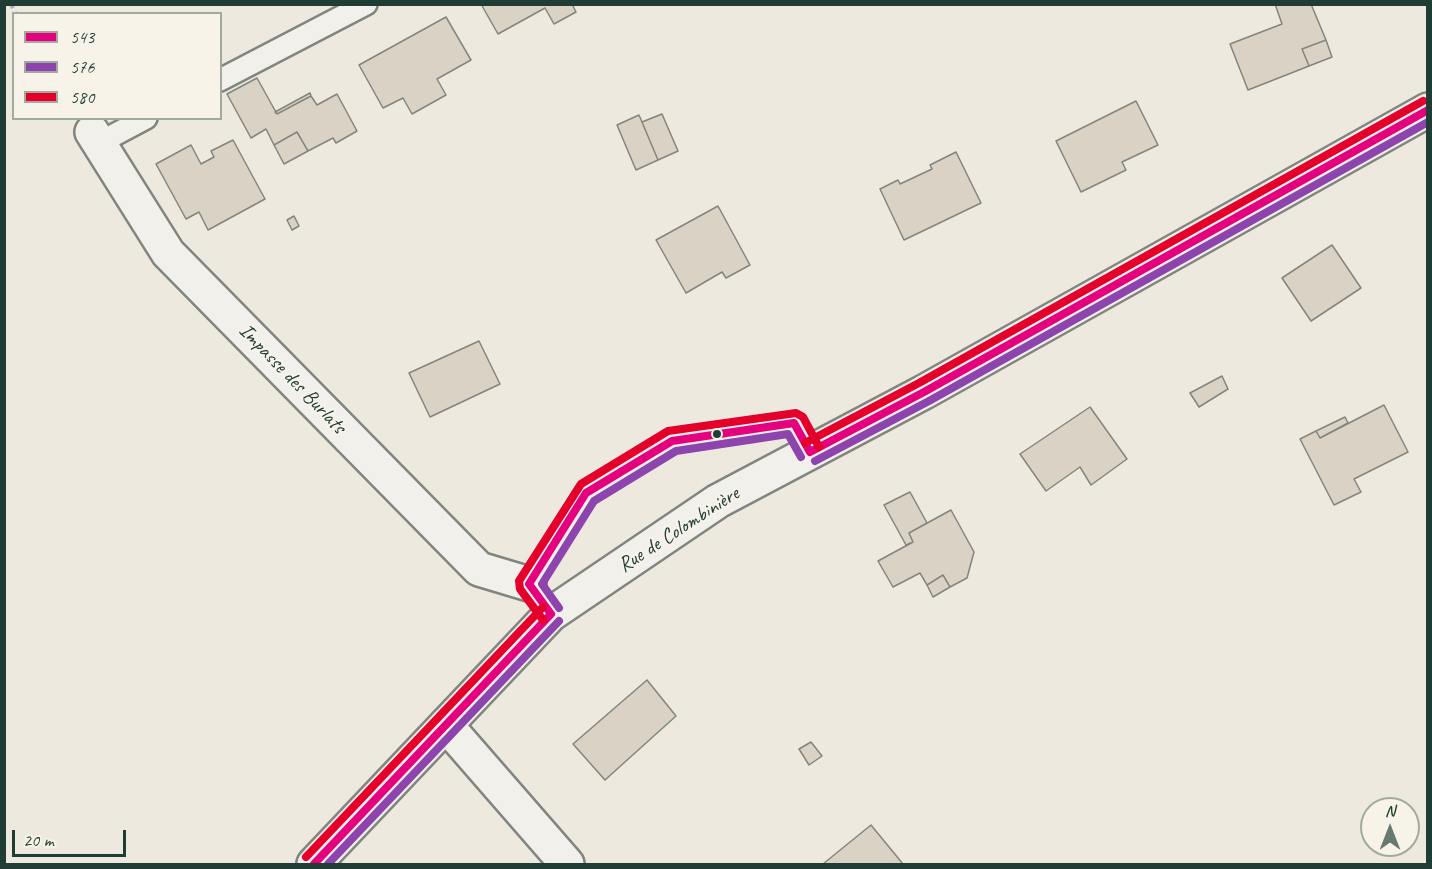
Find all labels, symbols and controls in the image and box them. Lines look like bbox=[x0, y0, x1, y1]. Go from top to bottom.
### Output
legend bbox=[12, 12, 222, 120]
text: 543 bbox=[70, 26, 94, 48]
text: 576 bbox=[70, 56, 94, 78]
text: 580 bbox=[70, 86, 94, 108]
street label: Impasse des Burlats bbox=[233, 319, 351, 439]
unlabelled marker bbox=[711, 428, 723, 440]
street label: Rue de Colombinière bbox=[614, 482, 744, 578]
north arrow bbox=[1360, 797, 1420, 857]
text: N bbox=[1385, 801, 1395, 821]
scale bar bbox=[15, 818, 129, 856]
text: 20 m bbox=[23, 829, 54, 851]

